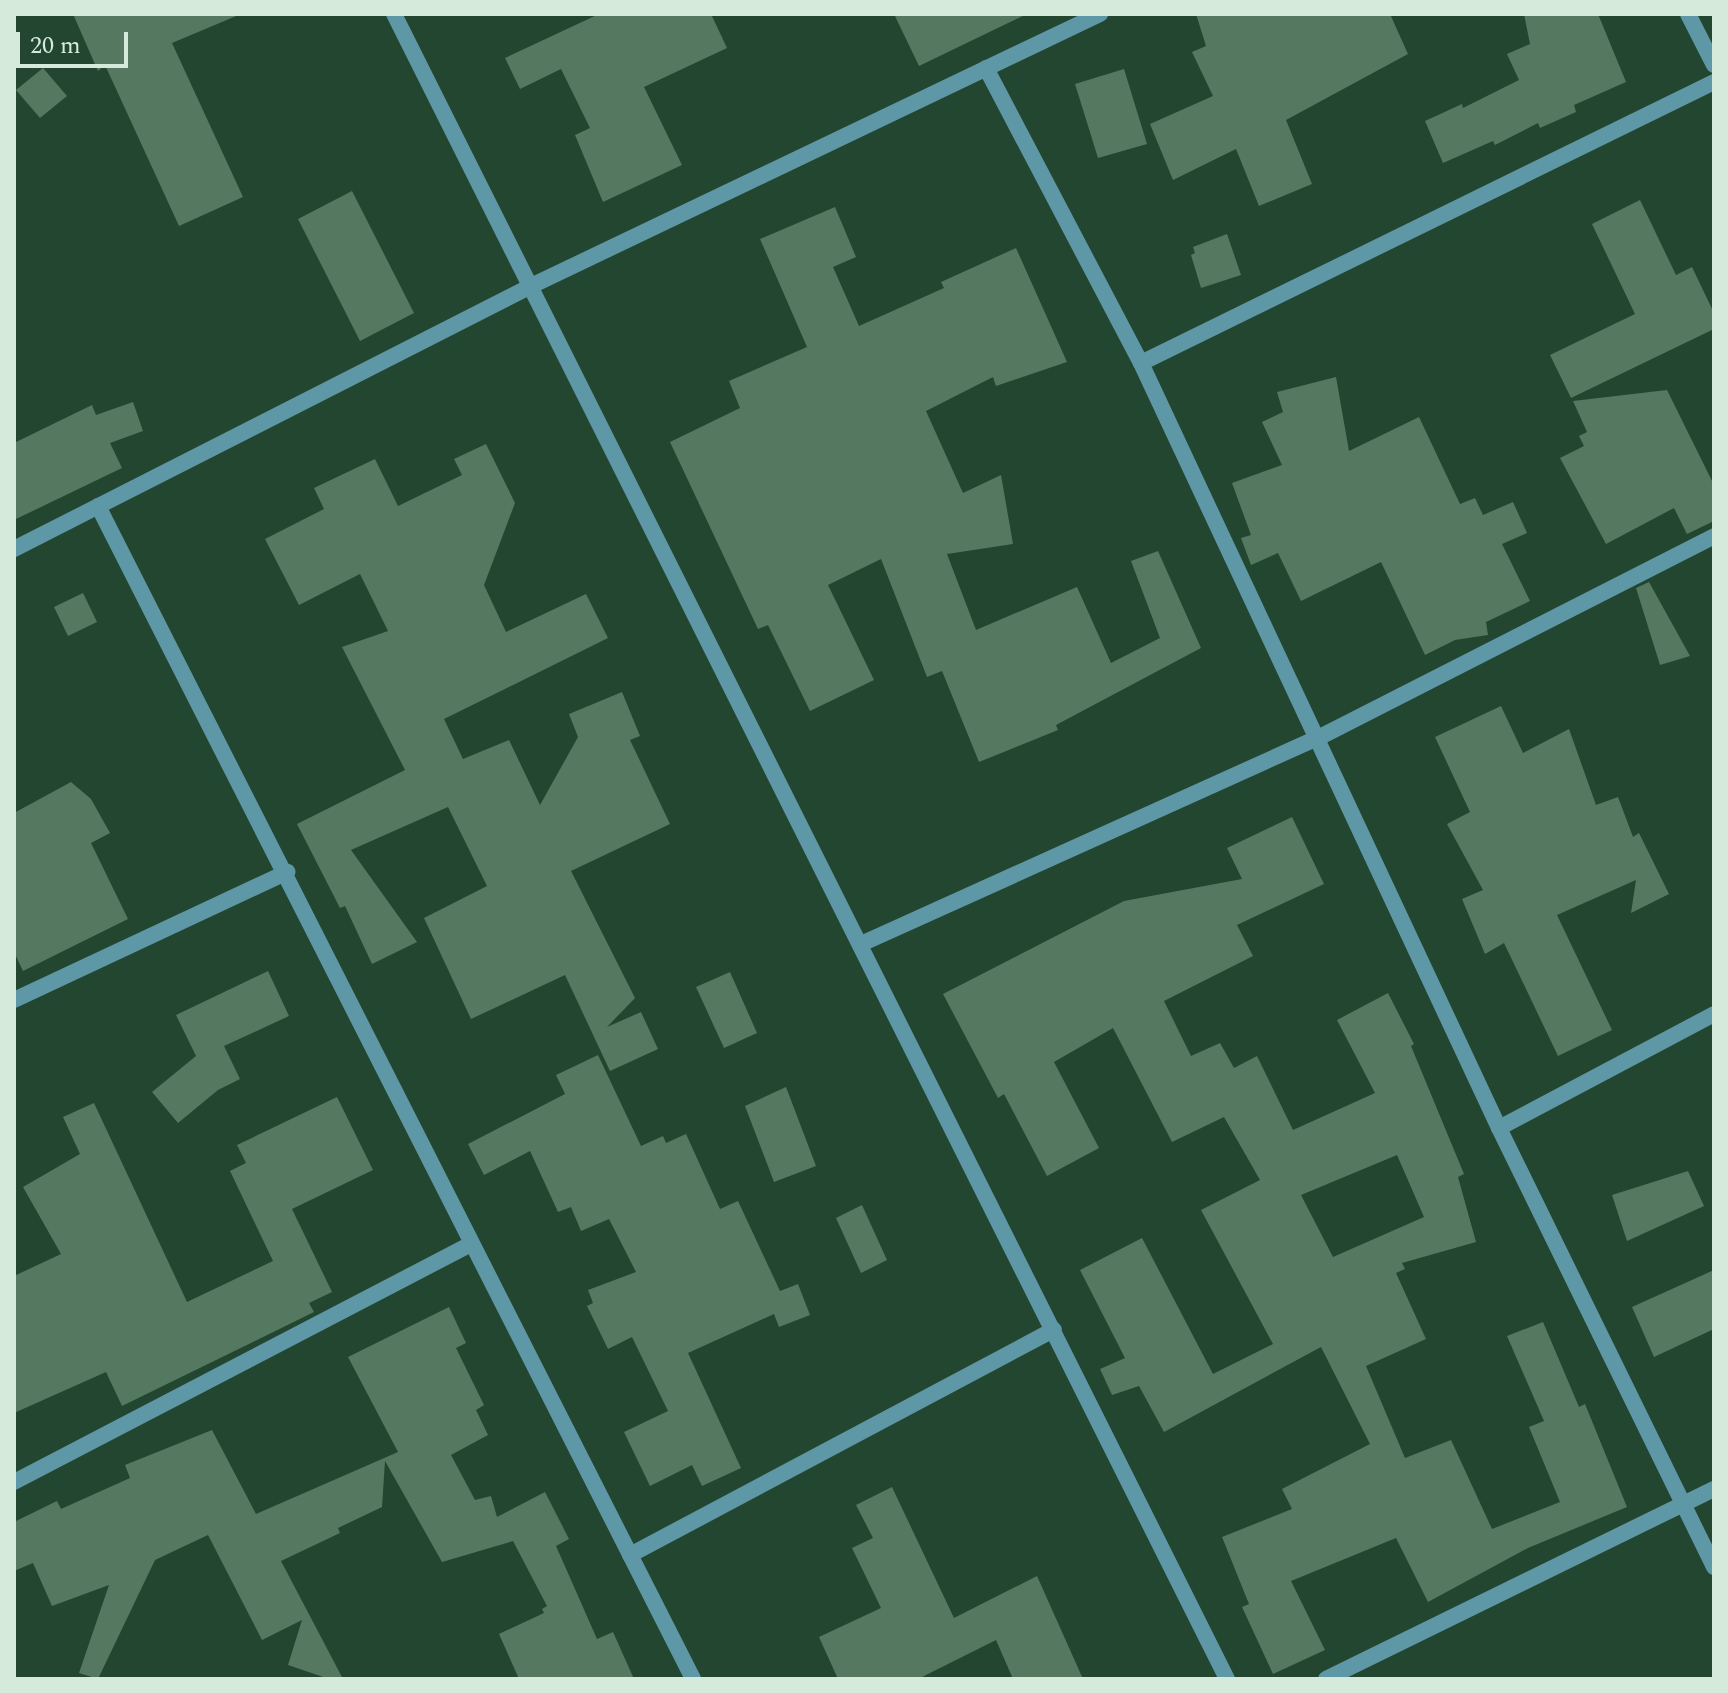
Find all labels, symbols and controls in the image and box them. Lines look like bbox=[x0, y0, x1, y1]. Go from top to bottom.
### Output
scale bar bbox=[20, 16, 132, 66]
text: 20 m bbox=[30, 28, 81, 64]

